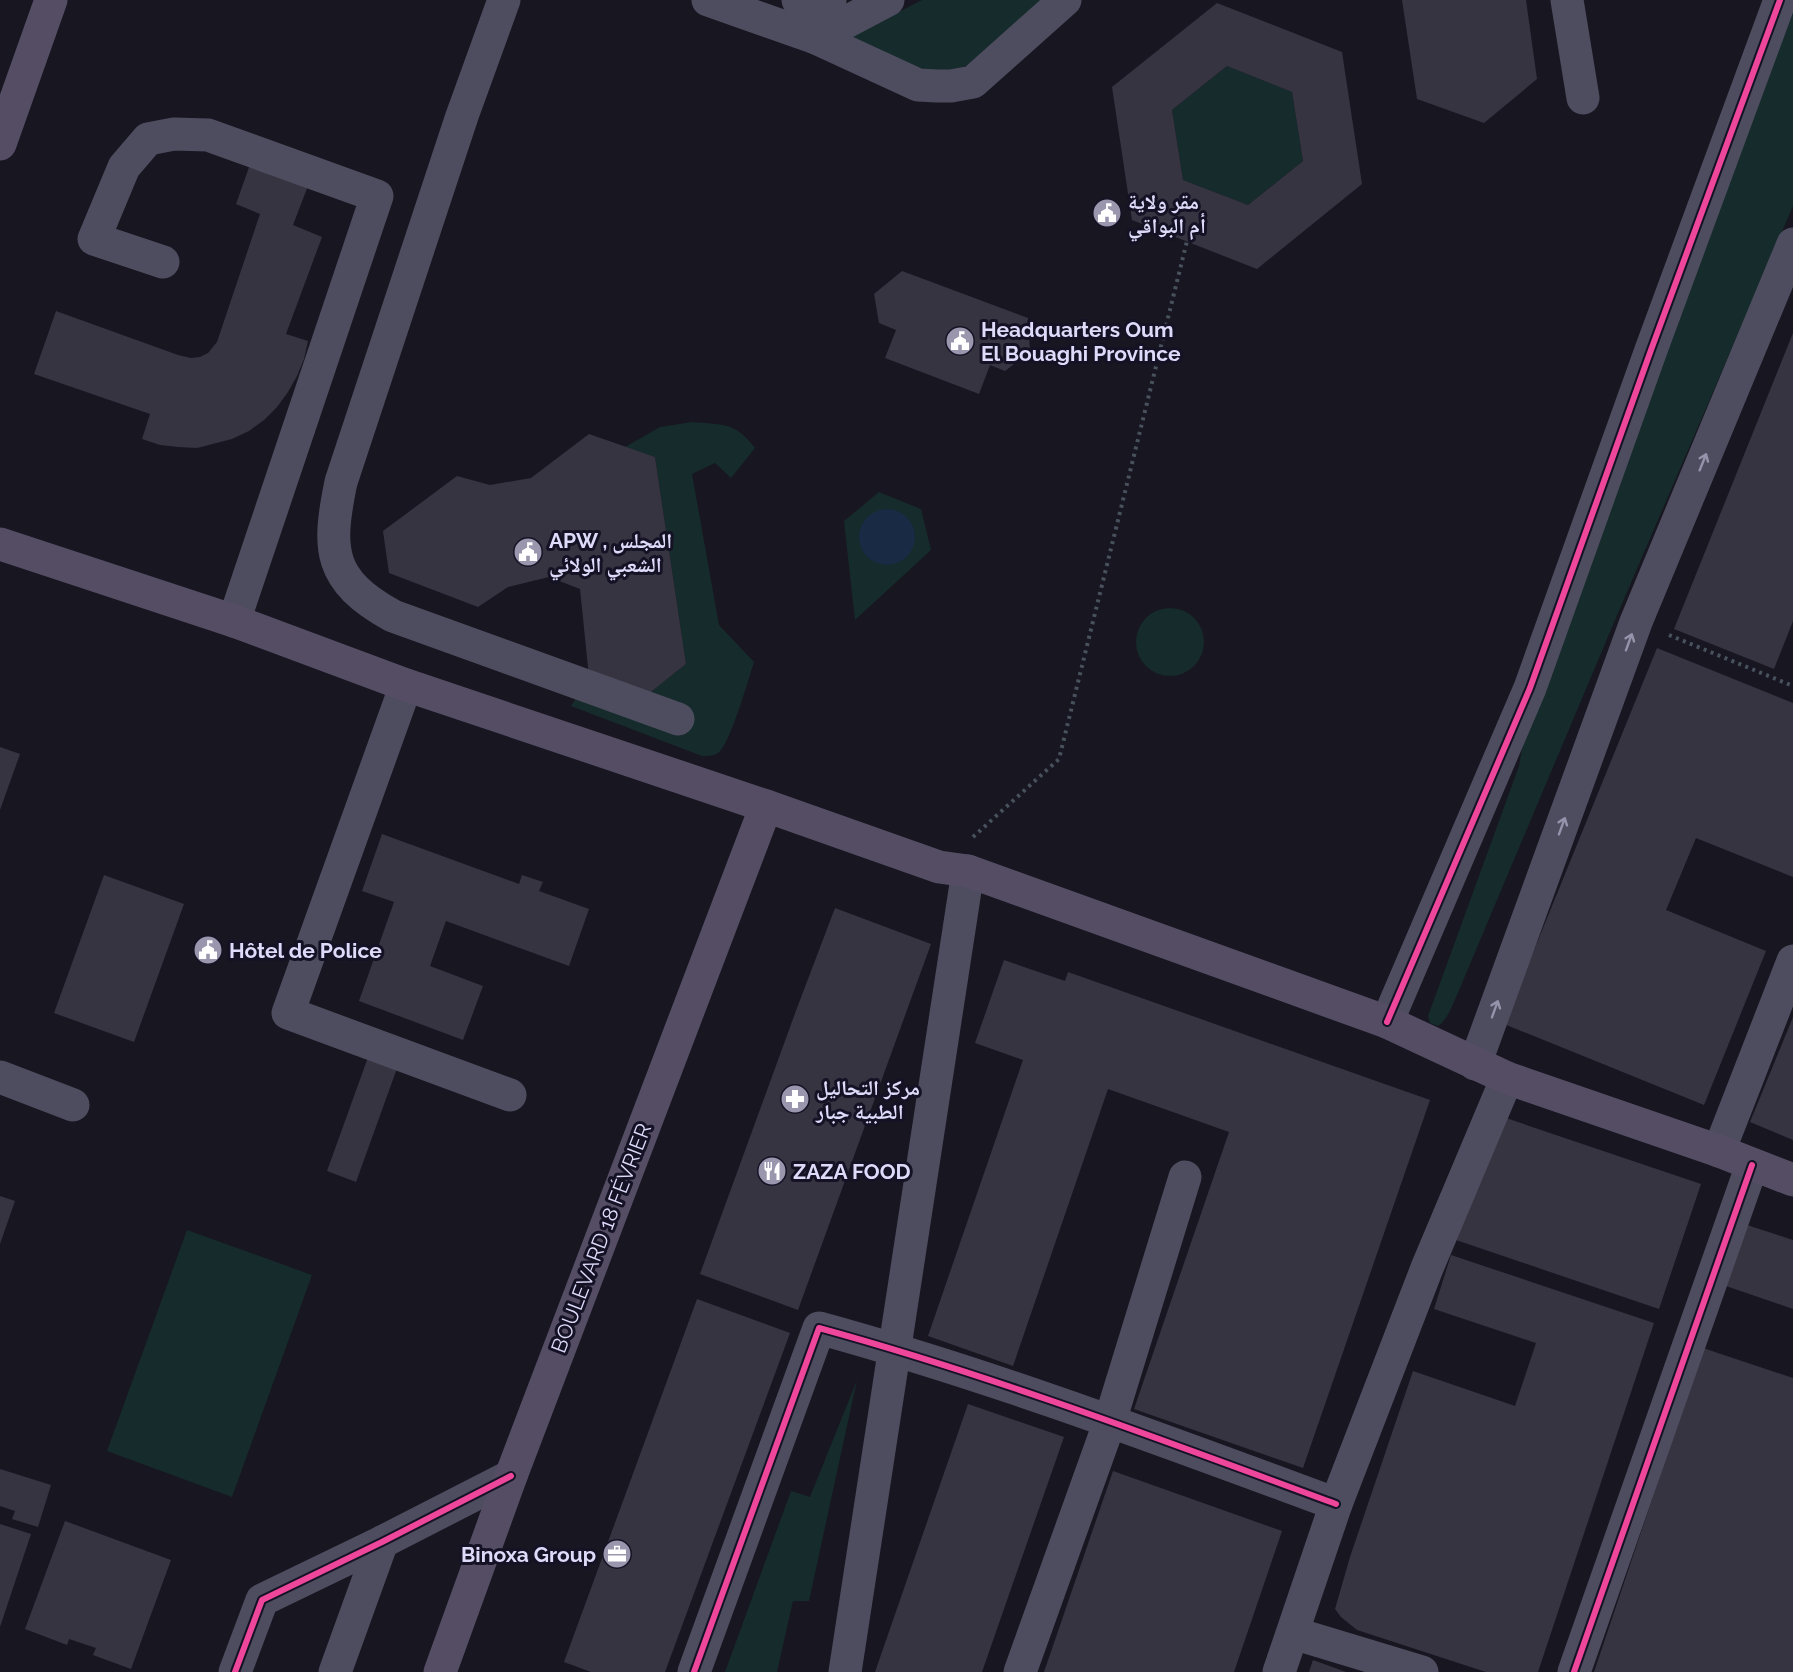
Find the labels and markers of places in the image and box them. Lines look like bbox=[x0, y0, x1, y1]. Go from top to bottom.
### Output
place label: مقر ولاية أم البواقي bbox=[1128, 189, 1206, 242]
public building icon: مقر ولاية أم البواقي bbox=[1091, 197, 1123, 229]
place label: Headquarters Oum El Bouaghi Province bbox=[981, 317, 1181, 366]
public building icon: Headquarters Oum El Bouaghi Province bbox=[944, 325, 976, 357]
place label: APW , المجلس الشعبي الولائي bbox=[549, 528, 672, 581]
public building icon: APW , المجلس الشعبي الولائي bbox=[512, 536, 544, 568]
public building icon: Hôtel de Police bbox=[192, 934, 224, 966]
place label: Hôtel de Police bbox=[229, 938, 382, 963]
place label: مركز التحاليل الطبية جبار bbox=[815, 1075, 920, 1124]
pharmacy icon: مركز التحاليل الطبية جبار bbox=[779, 1083, 811, 1115]
restaurant icon: ZAZA FOOD bbox=[756, 1155, 788, 1187]
place label: ZAZA FOOD bbox=[793, 1159, 911, 1184]
office icon: Binoxa Group bbox=[601, 1538, 633, 1570]
place label: Binoxa Group bbox=[461, 1542, 596, 1567]

